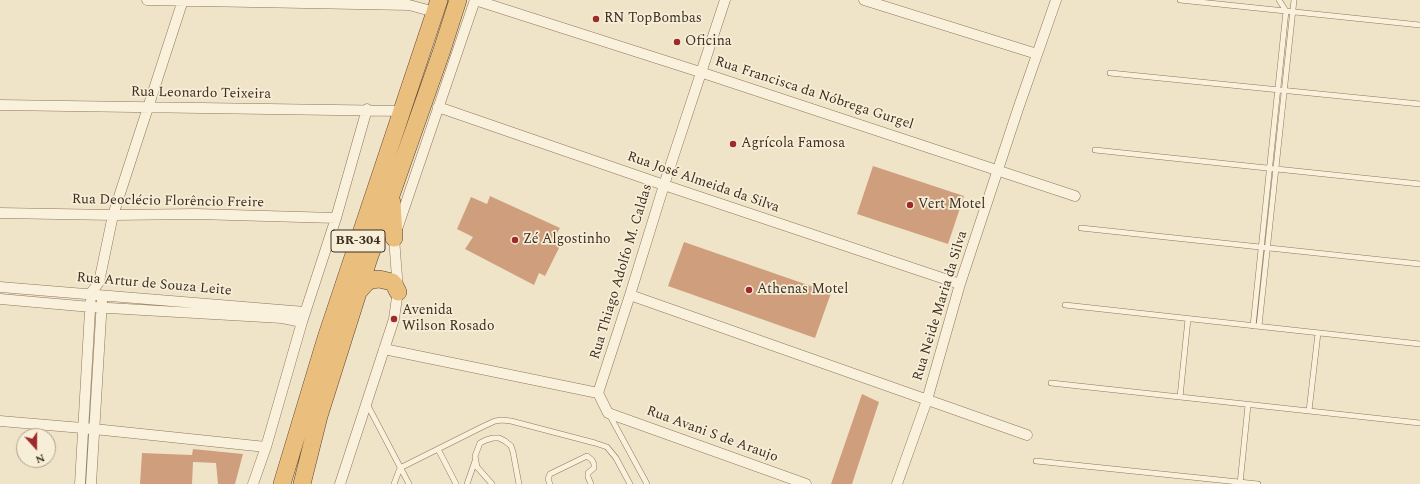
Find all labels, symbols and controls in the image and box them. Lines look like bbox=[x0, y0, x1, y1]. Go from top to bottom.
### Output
place label: RN TopBombas bbox=[604, 11, 702, 27]
marker: RN TopBombas bbox=[591, 14, 601, 24]
place label: Oficina bbox=[685, 34, 732, 50]
marker: Oficina bbox=[672, 37, 682, 47]
street label: Rua Francisca da Nóbrega Gurgel bbox=[713, 54, 915, 134]
street label: Rua Leonardo Teixeira bbox=[131, 84, 271, 104]
place label: Agrícola Famosa bbox=[741, 136, 845, 152]
marker: Agrícola Famosa bbox=[728, 139, 738, 149]
street label: Rua José Almeida da Silva bbox=[625, 149, 781, 217]
street label: Rua Thiago Adolfo M. Caldas bbox=[587, 182, 657, 362]
street label: Rua Deoclécio Florêncio Freire bbox=[72, 192, 264, 212]
place label: Vert Motel bbox=[918, 197, 985, 213]
marker: Vert Motel bbox=[905, 200, 915, 210]
street label: Rua Neide Maria da Silva bbox=[910, 229, 972, 383]
road number: BR-304 bbox=[331, 230, 385, 252]
place label: Zé Algostinho bbox=[523, 232, 611, 248]
marker: Zé Algostinho bbox=[510, 235, 520, 245]
street label: Rua Artur de Souza Leite bbox=[76, 270, 232, 300]
place label: Athenas Motel bbox=[757, 282, 848, 298]
marker: Athenas Motel bbox=[744, 285, 754, 295]
place label: Avenida Wilson Rosado bbox=[402, 303, 494, 336]
marker: Avenida Wilson Rosado bbox=[389, 314, 399, 324]
street label: Rua Avani S de Araujo bbox=[644, 403, 780, 467]
north arrow bbox=[16, 428, 56, 468]
text: N bbox=[33, 449, 47, 468]

